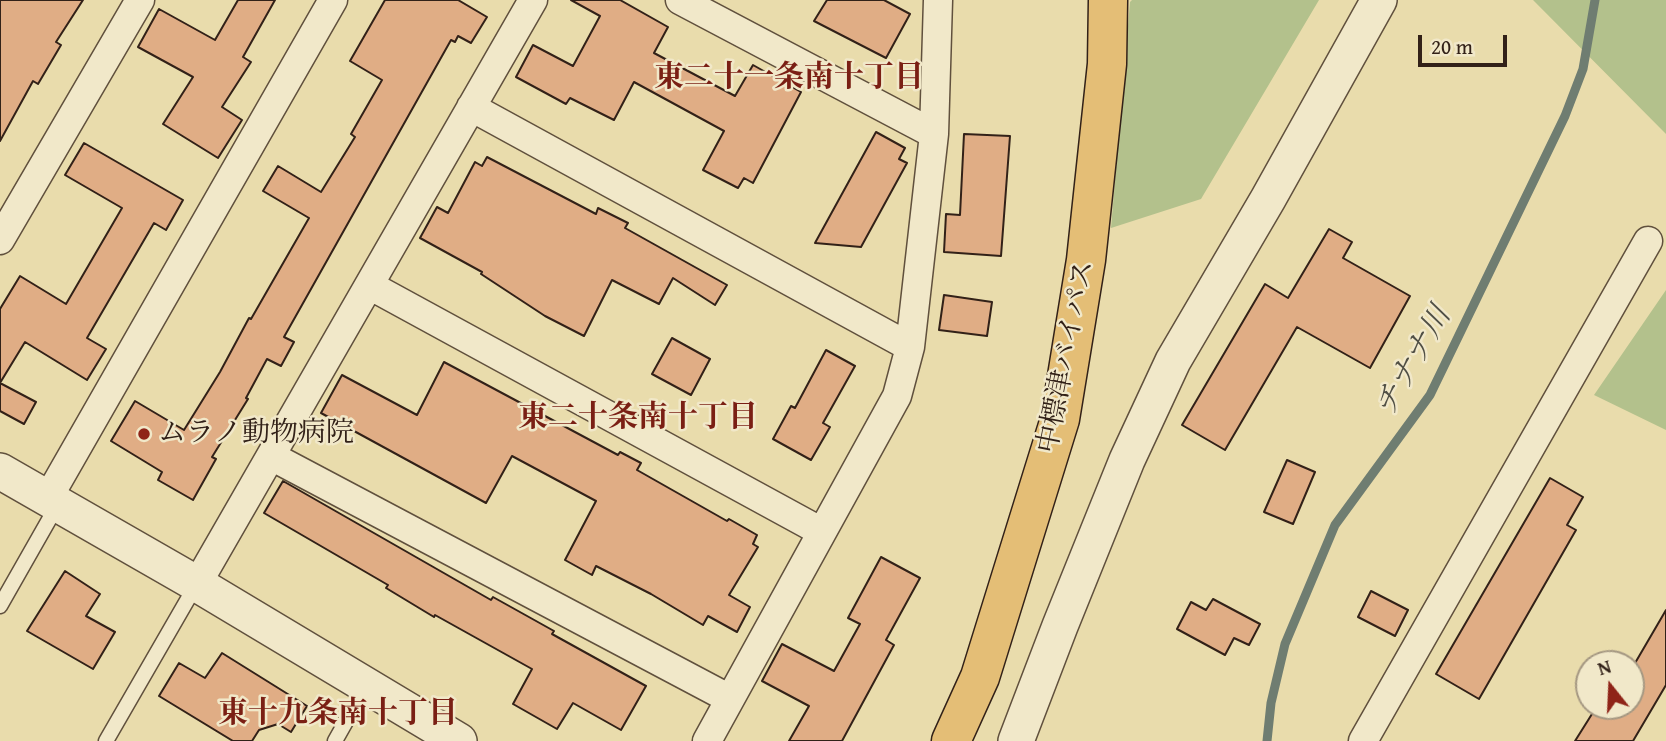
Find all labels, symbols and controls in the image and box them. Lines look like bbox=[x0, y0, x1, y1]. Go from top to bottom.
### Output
scale bar bbox=[1421, 21, 1510, 65]
text: 20 m bbox=[1431, 31, 1473, 62]
district label: 東二十一条南十丁目 bbox=[654, 60, 924, 96]
street label: 中標津バイパス bbox=[1032, 258, 1102, 456]
water label: チナナ川 bbox=[1368, 301, 1460, 423]
district label: 東二十条南十丁目 bbox=[518, 400, 758, 436]
place label: ムラノ動物病院 bbox=[158, 417, 354, 451]
marker: ムラノ動物病院 bbox=[136, 426, 152, 442]
north arrow bbox=[1575, 650, 1645, 720]
text: N bbox=[1594, 652, 1614, 682]
district label: 東十九条南十丁目 bbox=[218, 696, 458, 732]

